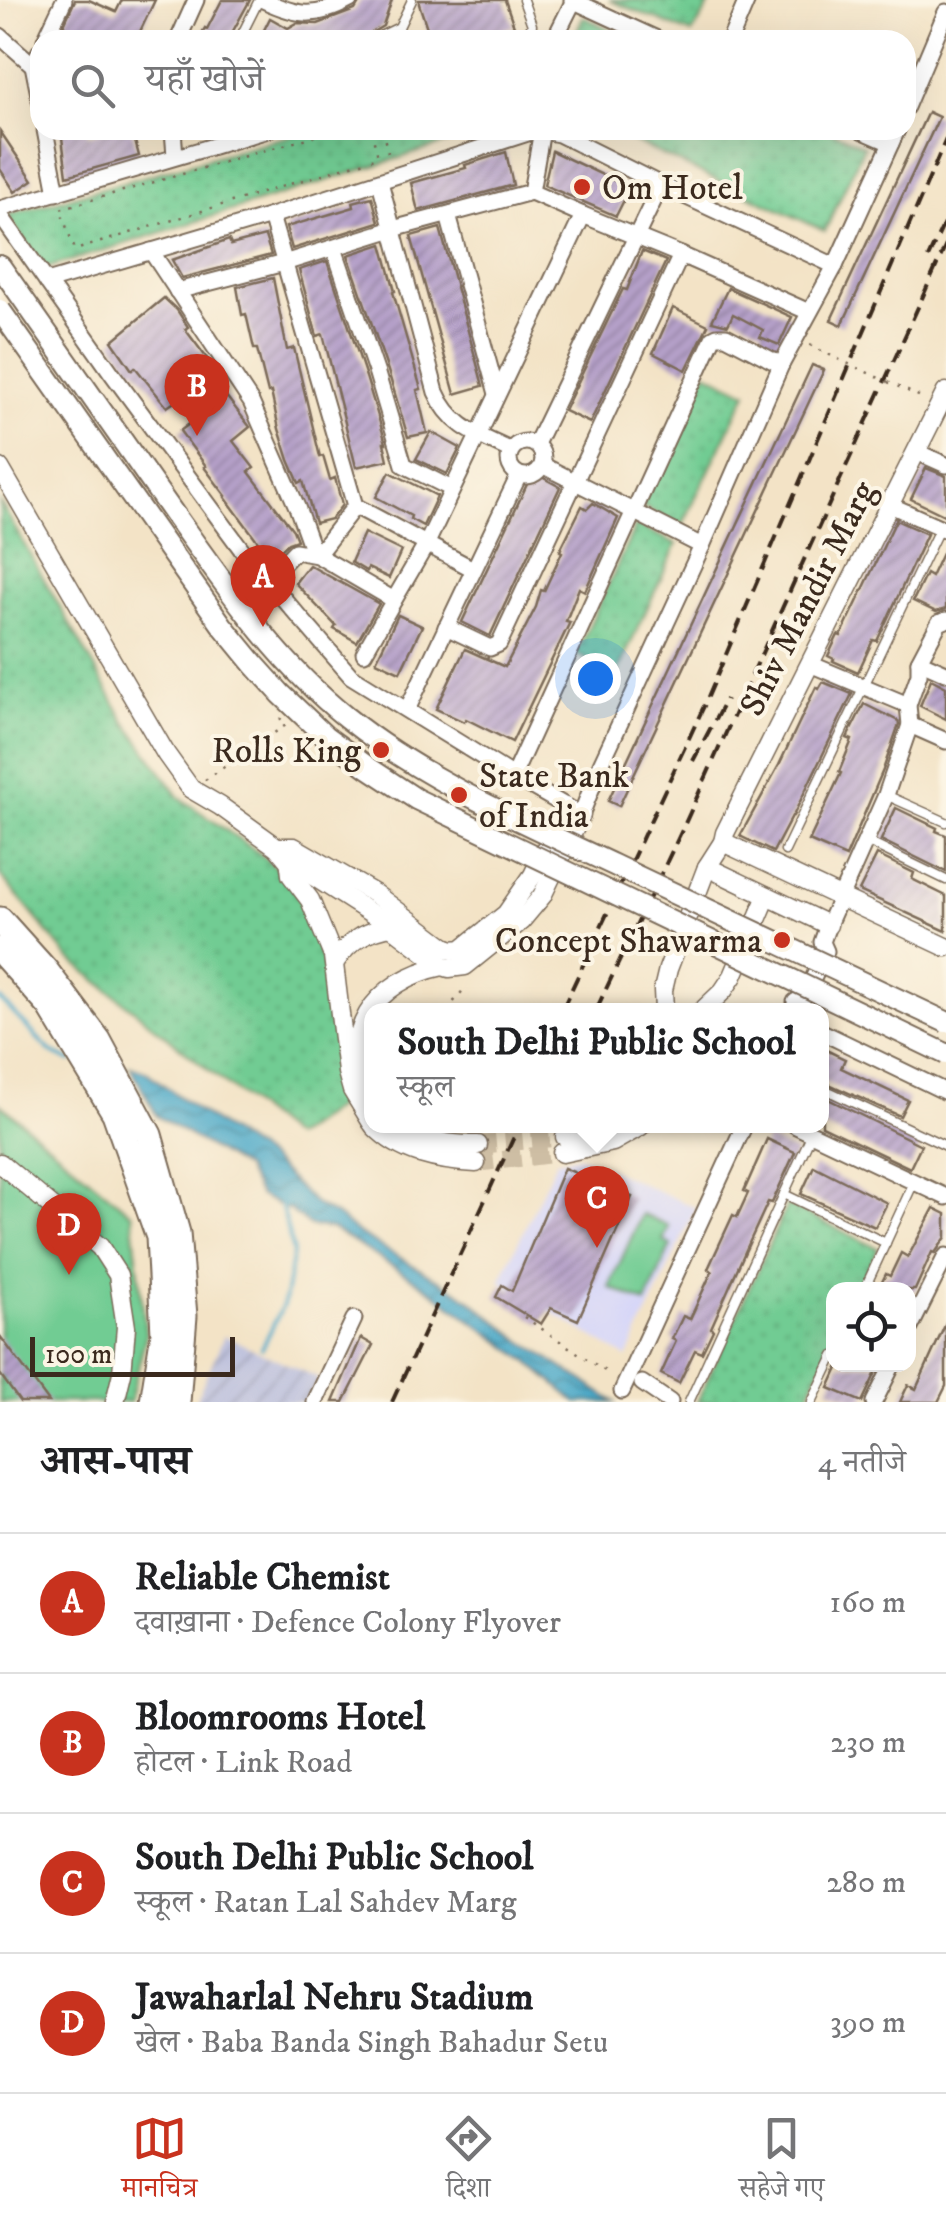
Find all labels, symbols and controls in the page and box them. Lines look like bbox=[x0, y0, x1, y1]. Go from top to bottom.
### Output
search box bbox=[30, 30, 916, 140]
text: यहाँ खोजें bbox=[145, 56, 264, 104]
icon: search bbox=[65, 58, 120, 113]
place label: Om Hotel bbox=[602, 167, 743, 211]
marker: Om Hotel bbox=[571, 176, 593, 198]
pin: B bbox=[164, 354, 230, 436]
street label: Shiv Mandir Marg bbox=[731, 473, 887, 724]
pin: A bbox=[230, 544, 296, 627]
your location bbox=[570, 653, 621, 704]
place label: Rolls King bbox=[212, 730, 362, 774]
marker: Rolls King bbox=[370, 739, 392, 761]
place label: State Bank of India bbox=[479, 755, 629, 839]
marker: State Bank of India bbox=[448, 784, 470, 806]
place label: Concept Shawarma bbox=[495, 920, 762, 964]
marker: Concept Shawarma bbox=[771, 929, 793, 951]
popup bbox=[364, 1003, 829, 1133]
text: South Delhi Public School bbox=[397, 1019, 796, 1067]
text: स्कूल bbox=[397, 1068, 454, 1108]
pin: C bbox=[564, 1166, 630, 1248]
pin: D bbox=[36, 1192, 102, 1275]
map controls bbox=[826, 1282, 916, 1372]
button: locate bbox=[826, 1282, 916, 1372]
scale bar bbox=[30, 1332, 235, 1376]
text: 100 m bbox=[45, 1337, 112, 1372]
text: आस-पास bbox=[40, 1436, 191, 1488]
text: 4 नतीजे bbox=[818, 1443, 906, 1483]
text: Reliable Chemist bbox=[135, 1554, 390, 1602]
text: A bbox=[62, 1583, 83, 1623]
text: 160 m bbox=[830, 1583, 906, 1623]
text: दवाख़ाना · Defence Colony Flyover bbox=[135, 1603, 561, 1643]
text: Bloomrooms Hotel bbox=[135, 1694, 425, 1742]
text: B bbox=[62, 1723, 83, 1763]
text: 230 m bbox=[830, 1723, 906, 1763]
text: होटल · Link Road bbox=[135, 1743, 352, 1783]
text: South Delhi Public School bbox=[135, 1834, 533, 1882]
text: C bbox=[62, 1863, 83, 1903]
text: 280 m bbox=[826, 1863, 906, 1903]
text: स्कूल · Ratan Lal Sahdev Marg bbox=[135, 1883, 517, 1923]
text: Jawaharlal Nehru Stadium bbox=[135, 1974, 533, 2022]
text: D bbox=[61, 2003, 84, 2043]
text: 390 m bbox=[830, 2003, 906, 2043]
text: खेल · Baba Banda Singh Bahadur Setu bbox=[135, 2023, 608, 2063]
tab: मानचित्र bbox=[122, 2111, 197, 2215]
tab: दिशा bbox=[441, 2111, 496, 2215]
tab: सहेजे गए bbox=[739, 2111, 824, 2215]

